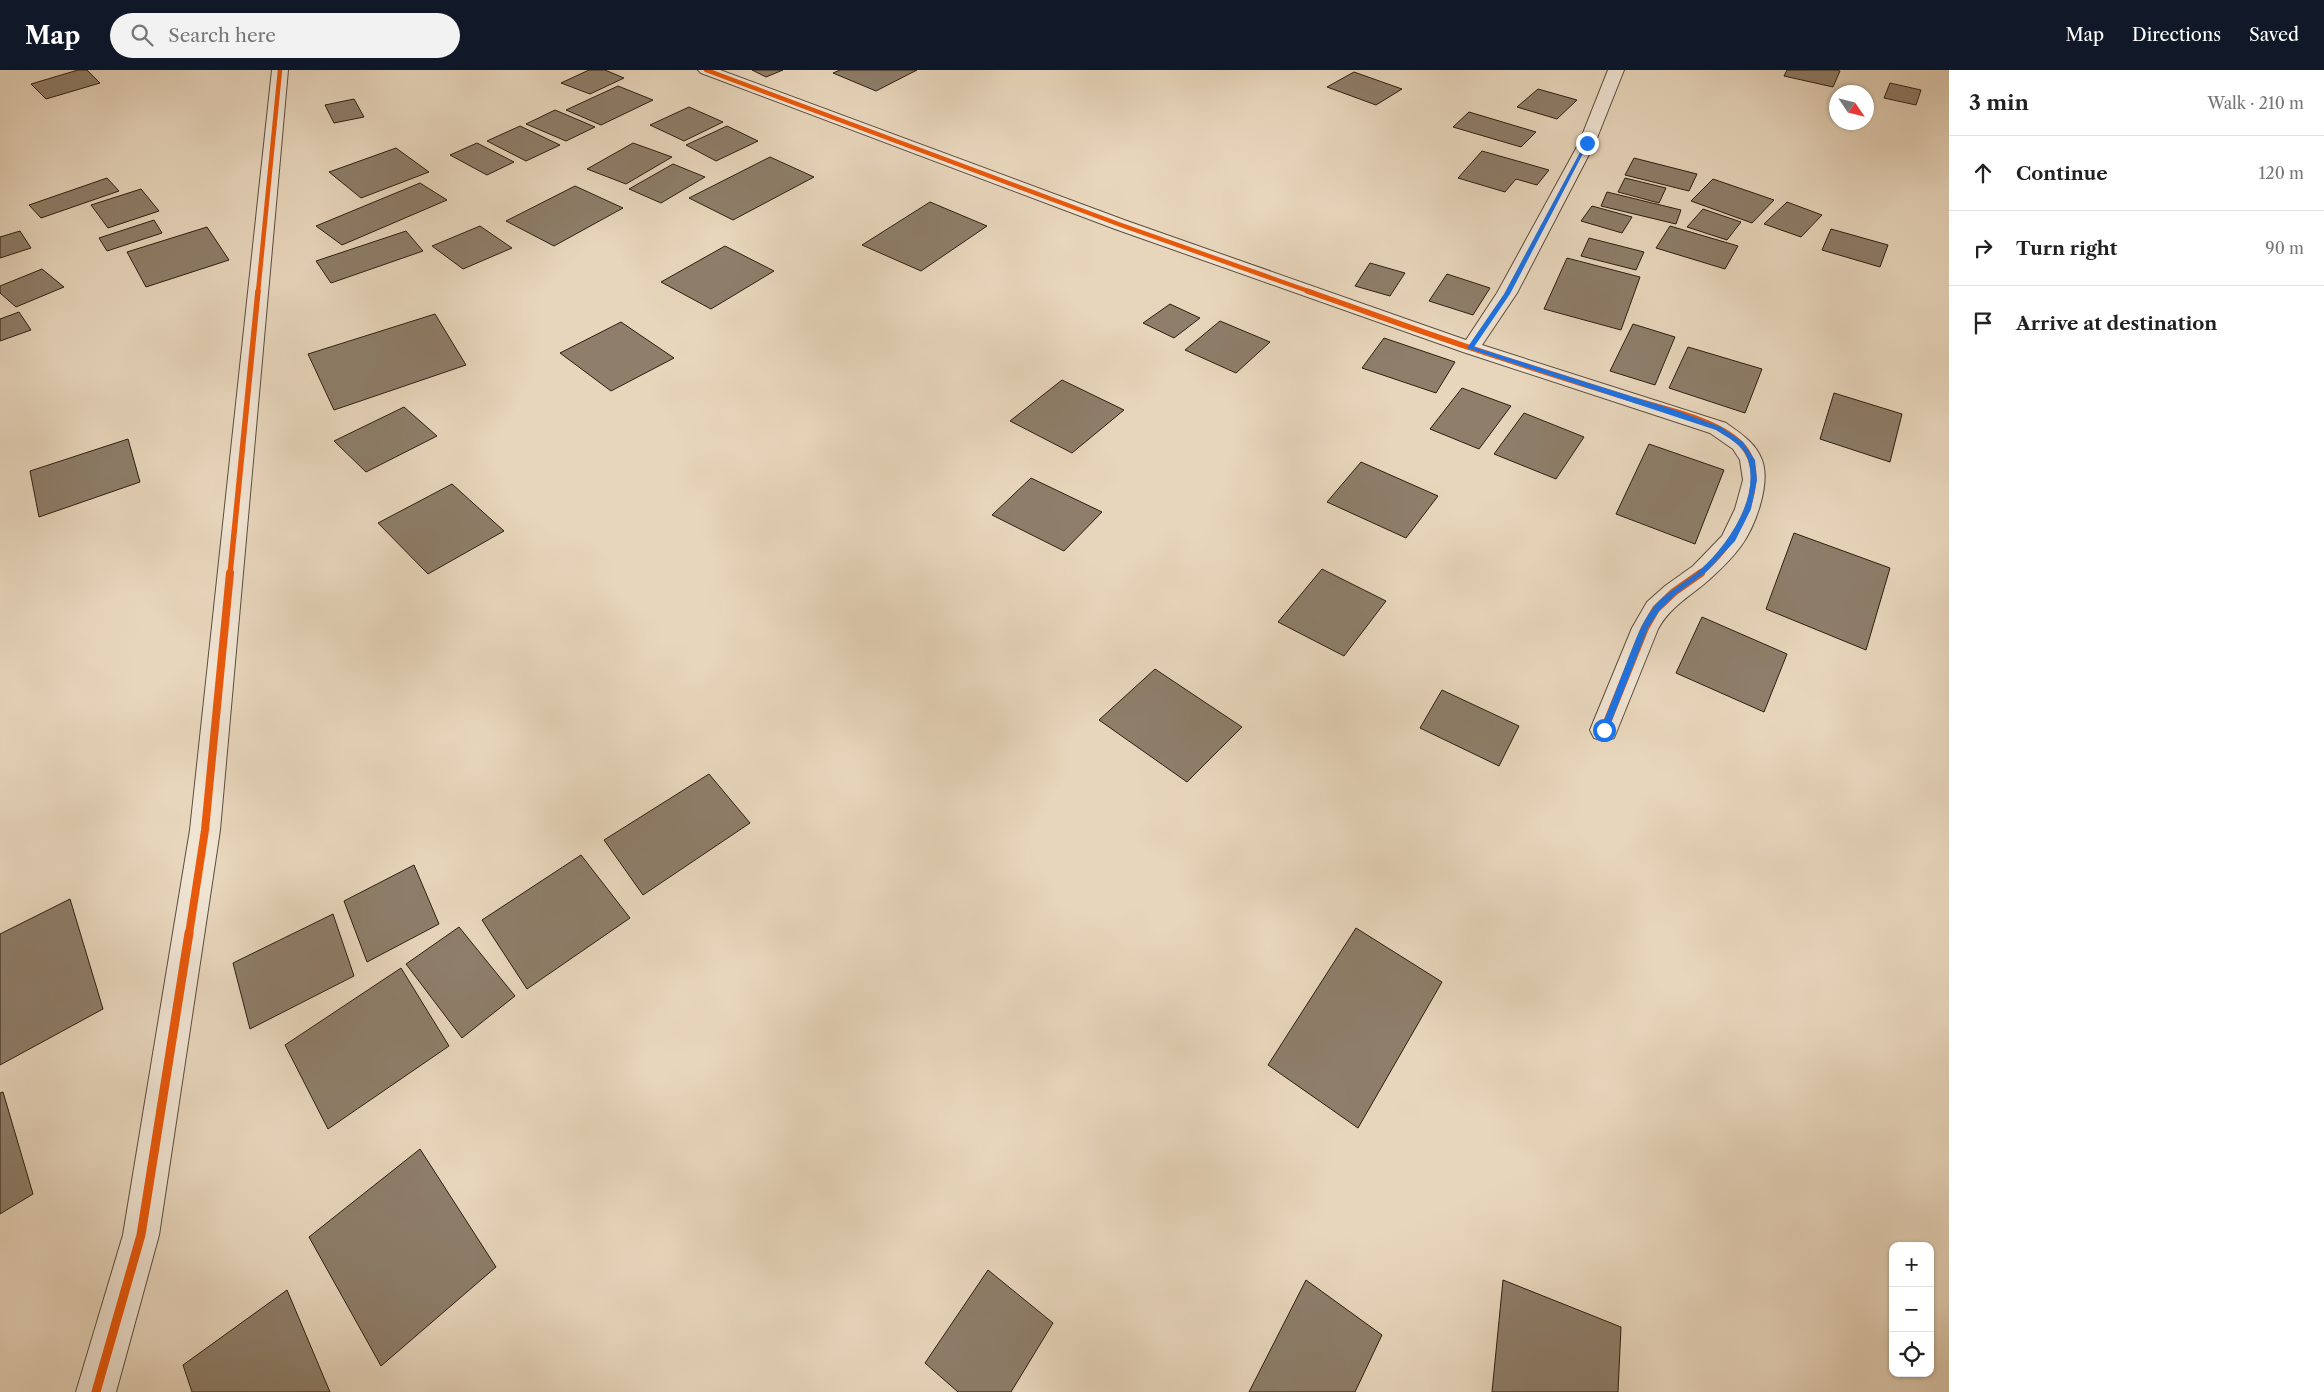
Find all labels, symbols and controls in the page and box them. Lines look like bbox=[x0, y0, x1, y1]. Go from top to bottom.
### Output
search box bbox=[110, 13, 460, 58]
text: Map bbox=[25, 21, 80, 50]
icon: search bbox=[128, 21, 156, 49]
text: Search here bbox=[168, 24, 276, 47]
text: Map bbox=[2065, 24, 2104, 46]
text: Directions bbox=[2132, 24, 2221, 46]
text: Saved bbox=[2249, 24, 2299, 46]
north arrow bbox=[1829, 85, 1874, 130]
text: 3 min bbox=[1969, 90, 2029, 115]
text: Walk · 210 m bbox=[2208, 93, 2304, 113]
route end bbox=[1576, 132, 1599, 155]
icon: ahead bbox=[1969, 159, 1997, 187]
text: Continue bbox=[2016, 162, 2108, 185]
text: 120 m bbox=[2259, 163, 2304, 183]
icon: right bbox=[1969, 234, 1997, 262]
text: Turn right bbox=[2016, 237, 2117, 260]
text: 90 m bbox=[2265, 238, 2304, 258]
icon: arrive bbox=[1969, 309, 1997, 337]
text: Arrive at destination bbox=[2016, 312, 2217, 335]
route start bbox=[1593, 719, 1616, 742]
map controls bbox=[1889, 1242, 1934, 1377]
button: + bbox=[1889, 1242, 1934, 1287]
button: − bbox=[1889, 1287, 1934, 1332]
button: locate bbox=[1889, 1332, 1934, 1377]

